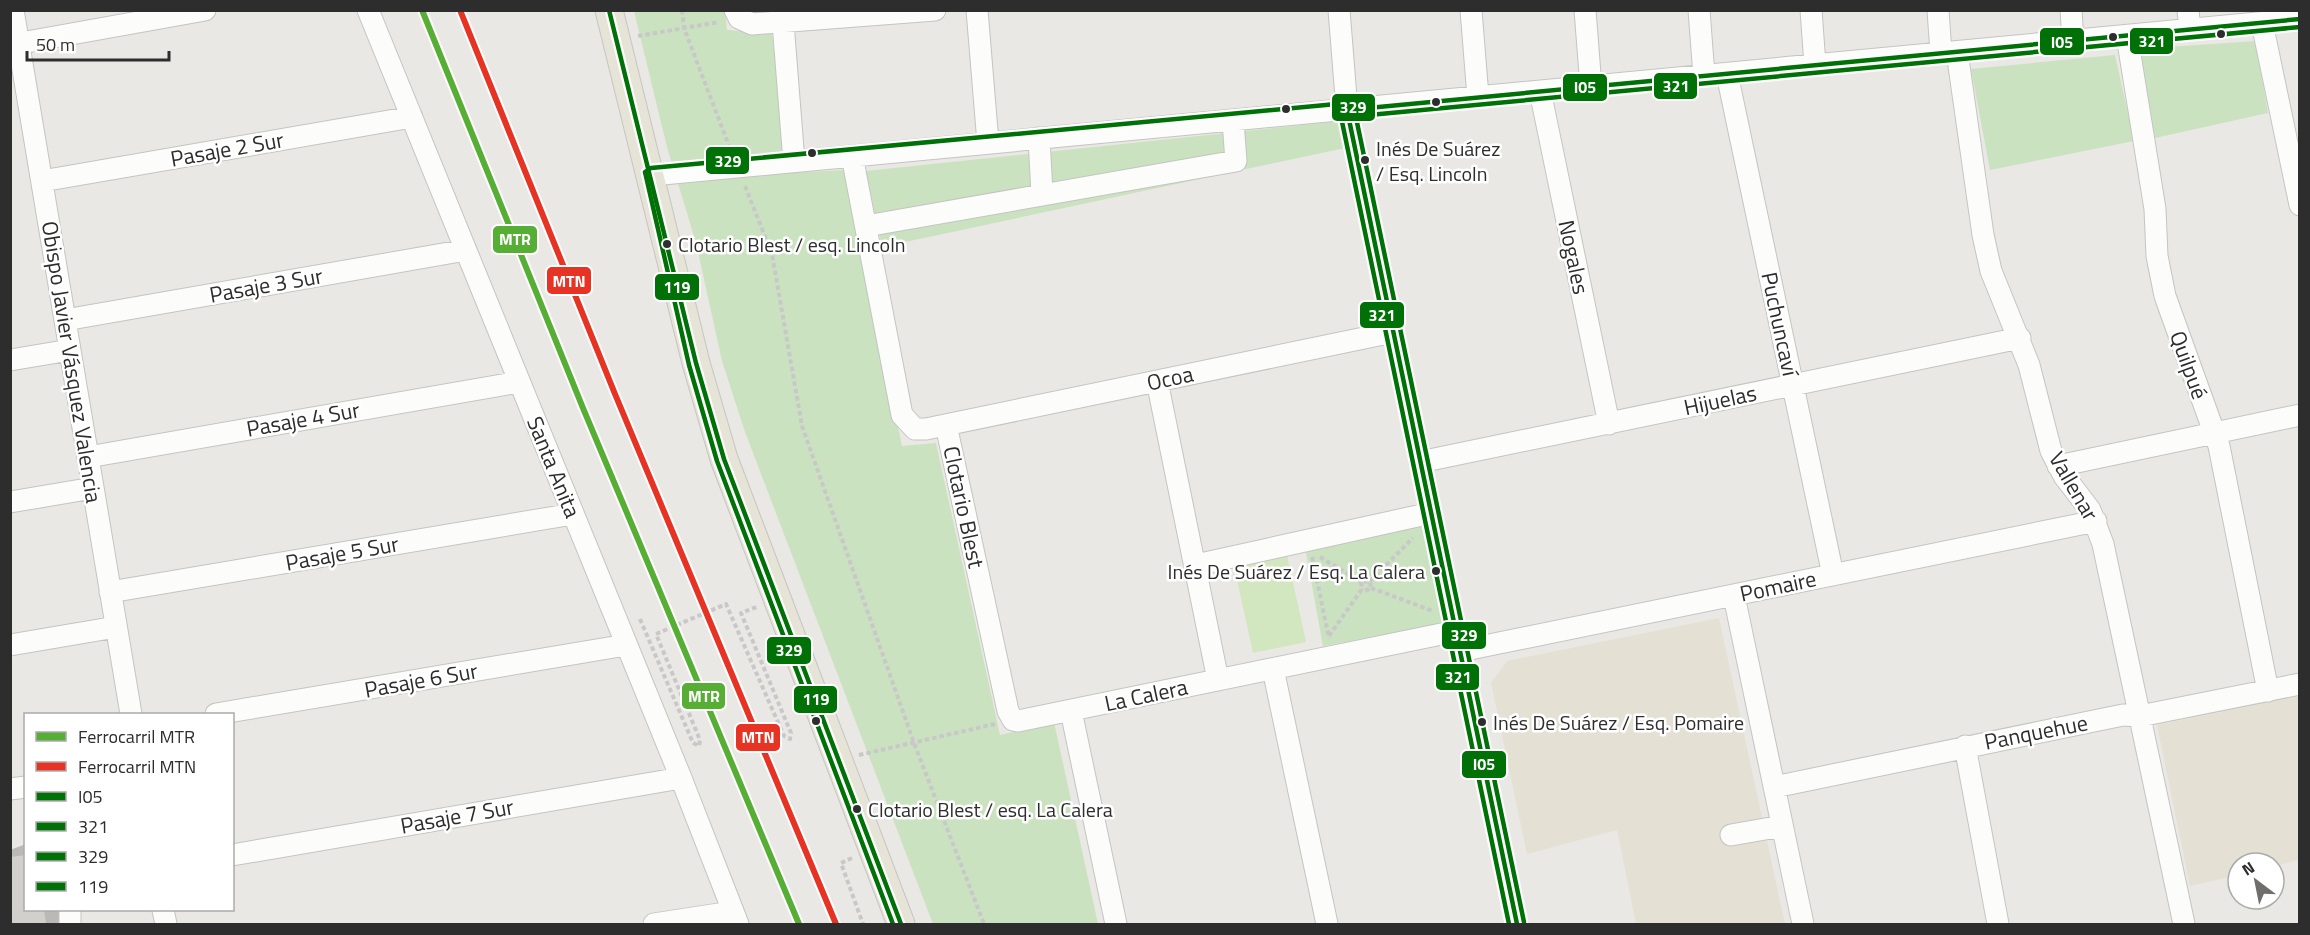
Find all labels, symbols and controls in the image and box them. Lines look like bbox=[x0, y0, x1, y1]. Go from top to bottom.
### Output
scale bar bbox=[27, 24, 170, 62]
line badge: I05 bbox=[2039, 27, 2085, 56]
line badge: 321 bbox=[2129, 27, 2174, 55]
unlabelled marker bbox=[2215, 28, 2227, 40]
text: 321 bbox=[2139, 29, 2165, 53]
text: I05 bbox=[2051, 30, 2073, 54]
text: 50 m bbox=[36, 31, 75, 58]
unlabelled marker bbox=[2107, 31, 2119, 43]
line badge: 321 bbox=[1653, 72, 1698, 100]
line badge: I05 bbox=[1562, 73, 1608, 102]
text: 321 bbox=[1663, 74, 1689, 98]
text: I05 bbox=[1574, 75, 1596, 99]
line badge: 329 bbox=[1331, 93, 1376, 122]
text: 329 bbox=[1340, 95, 1366, 119]
unlabelled marker bbox=[1430, 96, 1442, 108]
unlabelled marker bbox=[1280, 103, 1292, 115]
street label: Pasaje 2 Sur bbox=[168, 122, 287, 176]
place label: Inés De Suárez / Esq. Lincoln bbox=[1376, 133, 1500, 189]
line badge: 329 bbox=[705, 146, 750, 175]
unlabelled marker bbox=[806, 147, 818, 159]
text: 329 bbox=[715, 149, 741, 173]
marker: Inés De Suárez / Esq. Lincoln bbox=[1359, 154, 1371, 166]
street label: Nogales bbox=[1550, 217, 1598, 297]
street label: Obispo Javier Vásquez Valencia bbox=[33, 219, 111, 505]
line badge: MTR bbox=[492, 225, 538, 254]
text: MTR bbox=[499, 227, 531, 251]
place label: Clotario Blest / esq. Lincoln bbox=[678, 229, 906, 260]
marker: Clotario Blest / esq. Lincoln bbox=[661, 238, 673, 250]
street label: Pasaje 3 Sur bbox=[207, 258, 326, 312]
line badge: MTN bbox=[546, 266, 592, 295]
text: MTN bbox=[552, 269, 586, 293]
street label: Puchuncaví bbox=[1752, 269, 1808, 381]
line badge: 119 bbox=[654, 273, 700, 301]
text: 119 bbox=[664, 275, 690, 299]
line badge: 321 bbox=[1359, 301, 1405, 329]
text: 321 bbox=[1369, 303, 1395, 327]
street label: Quilpué bbox=[2161, 326, 2217, 404]
street label: Ocoa bbox=[1144, 357, 1196, 399]
street label: Hijuelas bbox=[1680, 376, 1760, 424]
street label: Pasaje 4 Sur bbox=[244, 392, 363, 446]
street label: Santa Anita bbox=[518, 411, 590, 523]
street label: Clotario Blest bbox=[934, 443, 994, 571]
street label: Vallenar bbox=[2041, 445, 2108, 527]
street label: Pasaje 5 Sur bbox=[283, 526, 402, 580]
place label: Inés De Suárez / Esq. La Calera bbox=[1168, 556, 1425, 587]
street label: Pomaire bbox=[1737, 561, 1819, 611]
marker: Inés De Suárez / Esq. La Calera bbox=[1430, 565, 1442, 577]
line badge: 329 bbox=[1441, 621, 1487, 650]
text: 329 bbox=[1451, 623, 1477, 647]
line badge: 329 bbox=[766, 636, 812, 665]
text: 329 bbox=[776, 638, 802, 662]
street label: Pasaje 6 Sur bbox=[362, 653, 481, 707]
line badge: 321 bbox=[1435, 663, 1480, 691]
text: 321 bbox=[1445, 665, 1471, 689]
street label: La Calera bbox=[1101, 670, 1191, 720]
line badge: MTR bbox=[681, 682, 726, 710]
text: MTR bbox=[688, 684, 720, 708]
line badge: 119 bbox=[793, 685, 838, 714]
text: 119 bbox=[803, 687, 829, 711]
street label: Panquehue bbox=[1981, 705, 2091, 759]
place label: Inés De Suárez / Esq. Pomaire bbox=[1493, 707, 1744, 738]
legend bbox=[24, 713, 234, 911]
unlabelled marker bbox=[810, 715, 822, 727]
marker: Inés De Suárez / Esq. Pomaire bbox=[1476, 716, 1488, 728]
text: Ferrocarril MTR bbox=[78, 723, 195, 750]
line badge: MTN bbox=[735, 723, 781, 752]
text: MTN bbox=[741, 725, 775, 749]
line badge: I05 bbox=[1461, 750, 1507, 779]
text: I05 bbox=[1473, 752, 1495, 776]
text: Ferrocarril MTN bbox=[78, 753, 196, 780]
text: I05 bbox=[78, 783, 103, 810]
street label: Pasaje 7 Sur bbox=[398, 789, 517, 843]
place label: Clotario Blest / esq. La Calera bbox=[868, 794, 1113, 825]
marker: Clotario Blest / esq. La Calera bbox=[851, 803, 863, 815]
text: 321 bbox=[78, 813, 108, 840]
text: 329 bbox=[78, 843, 108, 870]
north arrow bbox=[2226, 851, 2286, 911]
text: N bbox=[2237, 855, 2259, 881]
text: 119 bbox=[78, 873, 108, 900]

